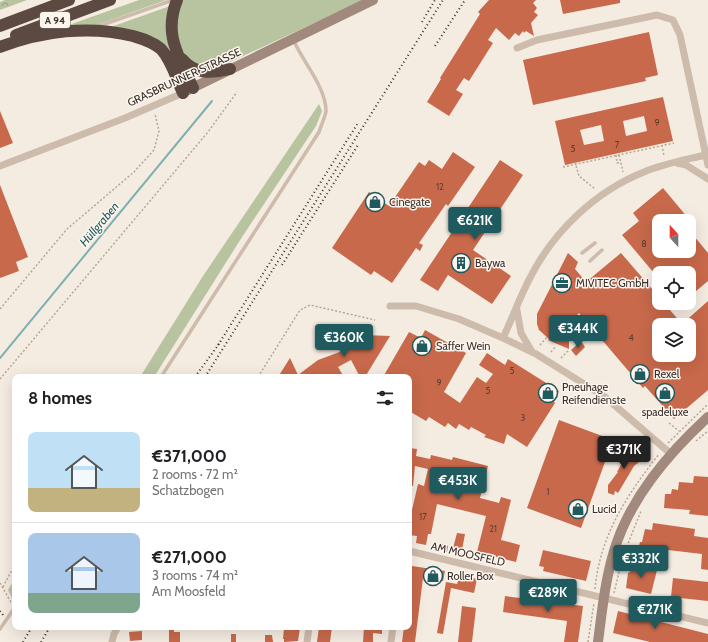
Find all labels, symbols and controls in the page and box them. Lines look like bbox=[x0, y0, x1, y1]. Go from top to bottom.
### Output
road number: A 94 bbox=[40, 12, 70, 28]
street label: GRASBRUNNER STRASSE bbox=[125, 45, 243, 109]
house number: 9 bbox=[654, 117, 660, 128]
house number: 7 bbox=[615, 139, 620, 150]
house number: 5 bbox=[571, 143, 576, 154]
house number: 12 bbox=[436, 181, 444, 192]
shop icon: Cinegate bbox=[364, 191, 386, 213]
place label: Cinegate bbox=[389, 195, 431, 209]
water label: Hüllgraben bbox=[76, 199, 122, 249]
pin: €621K bbox=[447, 207, 503, 241]
text: €621K bbox=[457, 212, 493, 228]
north arrow bbox=[652, 214, 696, 258]
map controls bbox=[652, 214, 696, 362]
house number: 8 bbox=[641, 238, 647, 249]
building icon: Baywa bbox=[450, 252, 472, 274]
place label: Baywa bbox=[475, 256, 506, 270]
button: locate bbox=[652, 266, 696, 310]
office icon: MIVITEC GmbH bbox=[551, 272, 573, 294]
place label: MIVITEC GmbH bbox=[576, 276, 649, 290]
pin: €344K bbox=[550, 315, 606, 349]
button: layers bbox=[652, 318, 696, 362]
text: €344K bbox=[558, 320, 598, 336]
pin: €360K bbox=[316, 324, 372, 358]
text: €360K bbox=[324, 329, 364, 345]
house number: 4 bbox=[628, 332, 634, 343]
shop icon: Saffer Wein bbox=[411, 335, 433, 357]
place label: Saffer Wein bbox=[436, 339, 491, 353]
shop icon: Rexel bbox=[629, 363, 651, 385]
house number: 5 bbox=[510, 365, 515, 376]
place label: Rexel bbox=[654, 367, 680, 381]
house number: 9 bbox=[436, 377, 442, 388]
place label: Pneuhage Reifendienste bbox=[562, 380, 626, 407]
shop icon: Pneuhage Reifendienste bbox=[537, 382, 559, 404]
shop icon: spadeluxe bbox=[654, 382, 676, 404]
house number: 5 bbox=[486, 385, 491, 396]
icon: filters bbox=[374, 387, 396, 409]
text: 8 homes bbox=[28, 388, 92, 408]
place label: spadeluxe bbox=[642, 405, 689, 419]
house number: 3 bbox=[521, 412, 526, 423]
pin: €371K bbox=[596, 436, 652, 470]
text: €371K bbox=[607, 441, 641, 457]
text: €371,000 bbox=[152, 446, 227, 466]
icon: home bbox=[60, 448, 108, 496]
text: 2 rooms · 72 m² bbox=[152, 466, 238, 482]
pin: €453K bbox=[430, 467, 486, 501]
text: €453K bbox=[439, 472, 477, 488]
text: Schatzbogen bbox=[152, 482, 224, 498]
house number: 1 bbox=[547, 486, 550, 497]
shop icon: Lucid bbox=[567, 498, 589, 520]
place label: Lucid bbox=[592, 502, 617, 516]
house number: 17 bbox=[419, 511, 427, 522]
house number: 21 bbox=[489, 523, 497, 534]
street label: AM MOOSFELD bbox=[430, 539, 506, 569]
pin: €332K bbox=[613, 545, 669, 579]
text: €271,000 bbox=[152, 547, 227, 567]
icon: home bbox=[60, 549, 108, 597]
text: €332K bbox=[622, 550, 660, 566]
shop icon: Roller Box bbox=[422, 565, 444, 587]
text: 3 rooms · 74 m² bbox=[152, 567, 238, 583]
place label: Roller Box bbox=[447, 569, 495, 583]
pin: €289K bbox=[520, 579, 576, 613]
text: Am Moosfeld bbox=[152, 583, 225, 599]
text: €289K bbox=[529, 584, 567, 600]
pin: €271K bbox=[627, 596, 683, 630]
text: €271K bbox=[638, 601, 672, 617]

